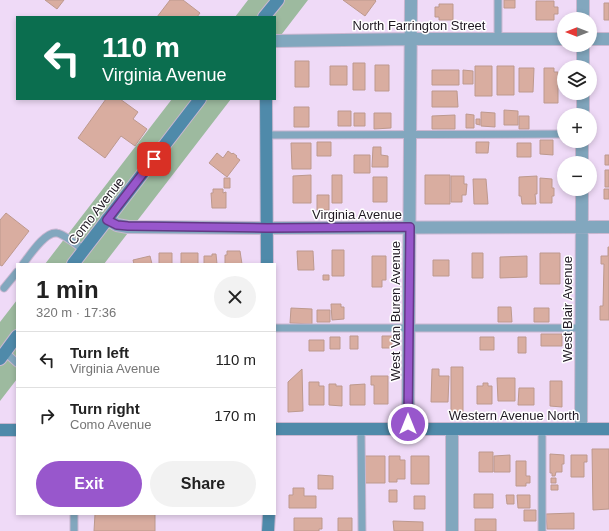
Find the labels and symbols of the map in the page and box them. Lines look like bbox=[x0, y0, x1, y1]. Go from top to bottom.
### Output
north arrow bbox=[557, 12, 597, 52]
street label: North Farrington Street bbox=[353, 18, 486, 33]
pin bbox=[137, 142, 171, 176]
street label: Como Avenue bbox=[65, 174, 127, 248]
street label: Virginia Avenue bbox=[312, 207, 402, 222]
street label: West Van Buren Avenue bbox=[388, 241, 403, 381]
street label: West Blair Avenue bbox=[560, 256, 575, 362]
position arrow bbox=[387, 403, 429, 445]
street label: Western Avenue North bbox=[449, 408, 579, 423]

